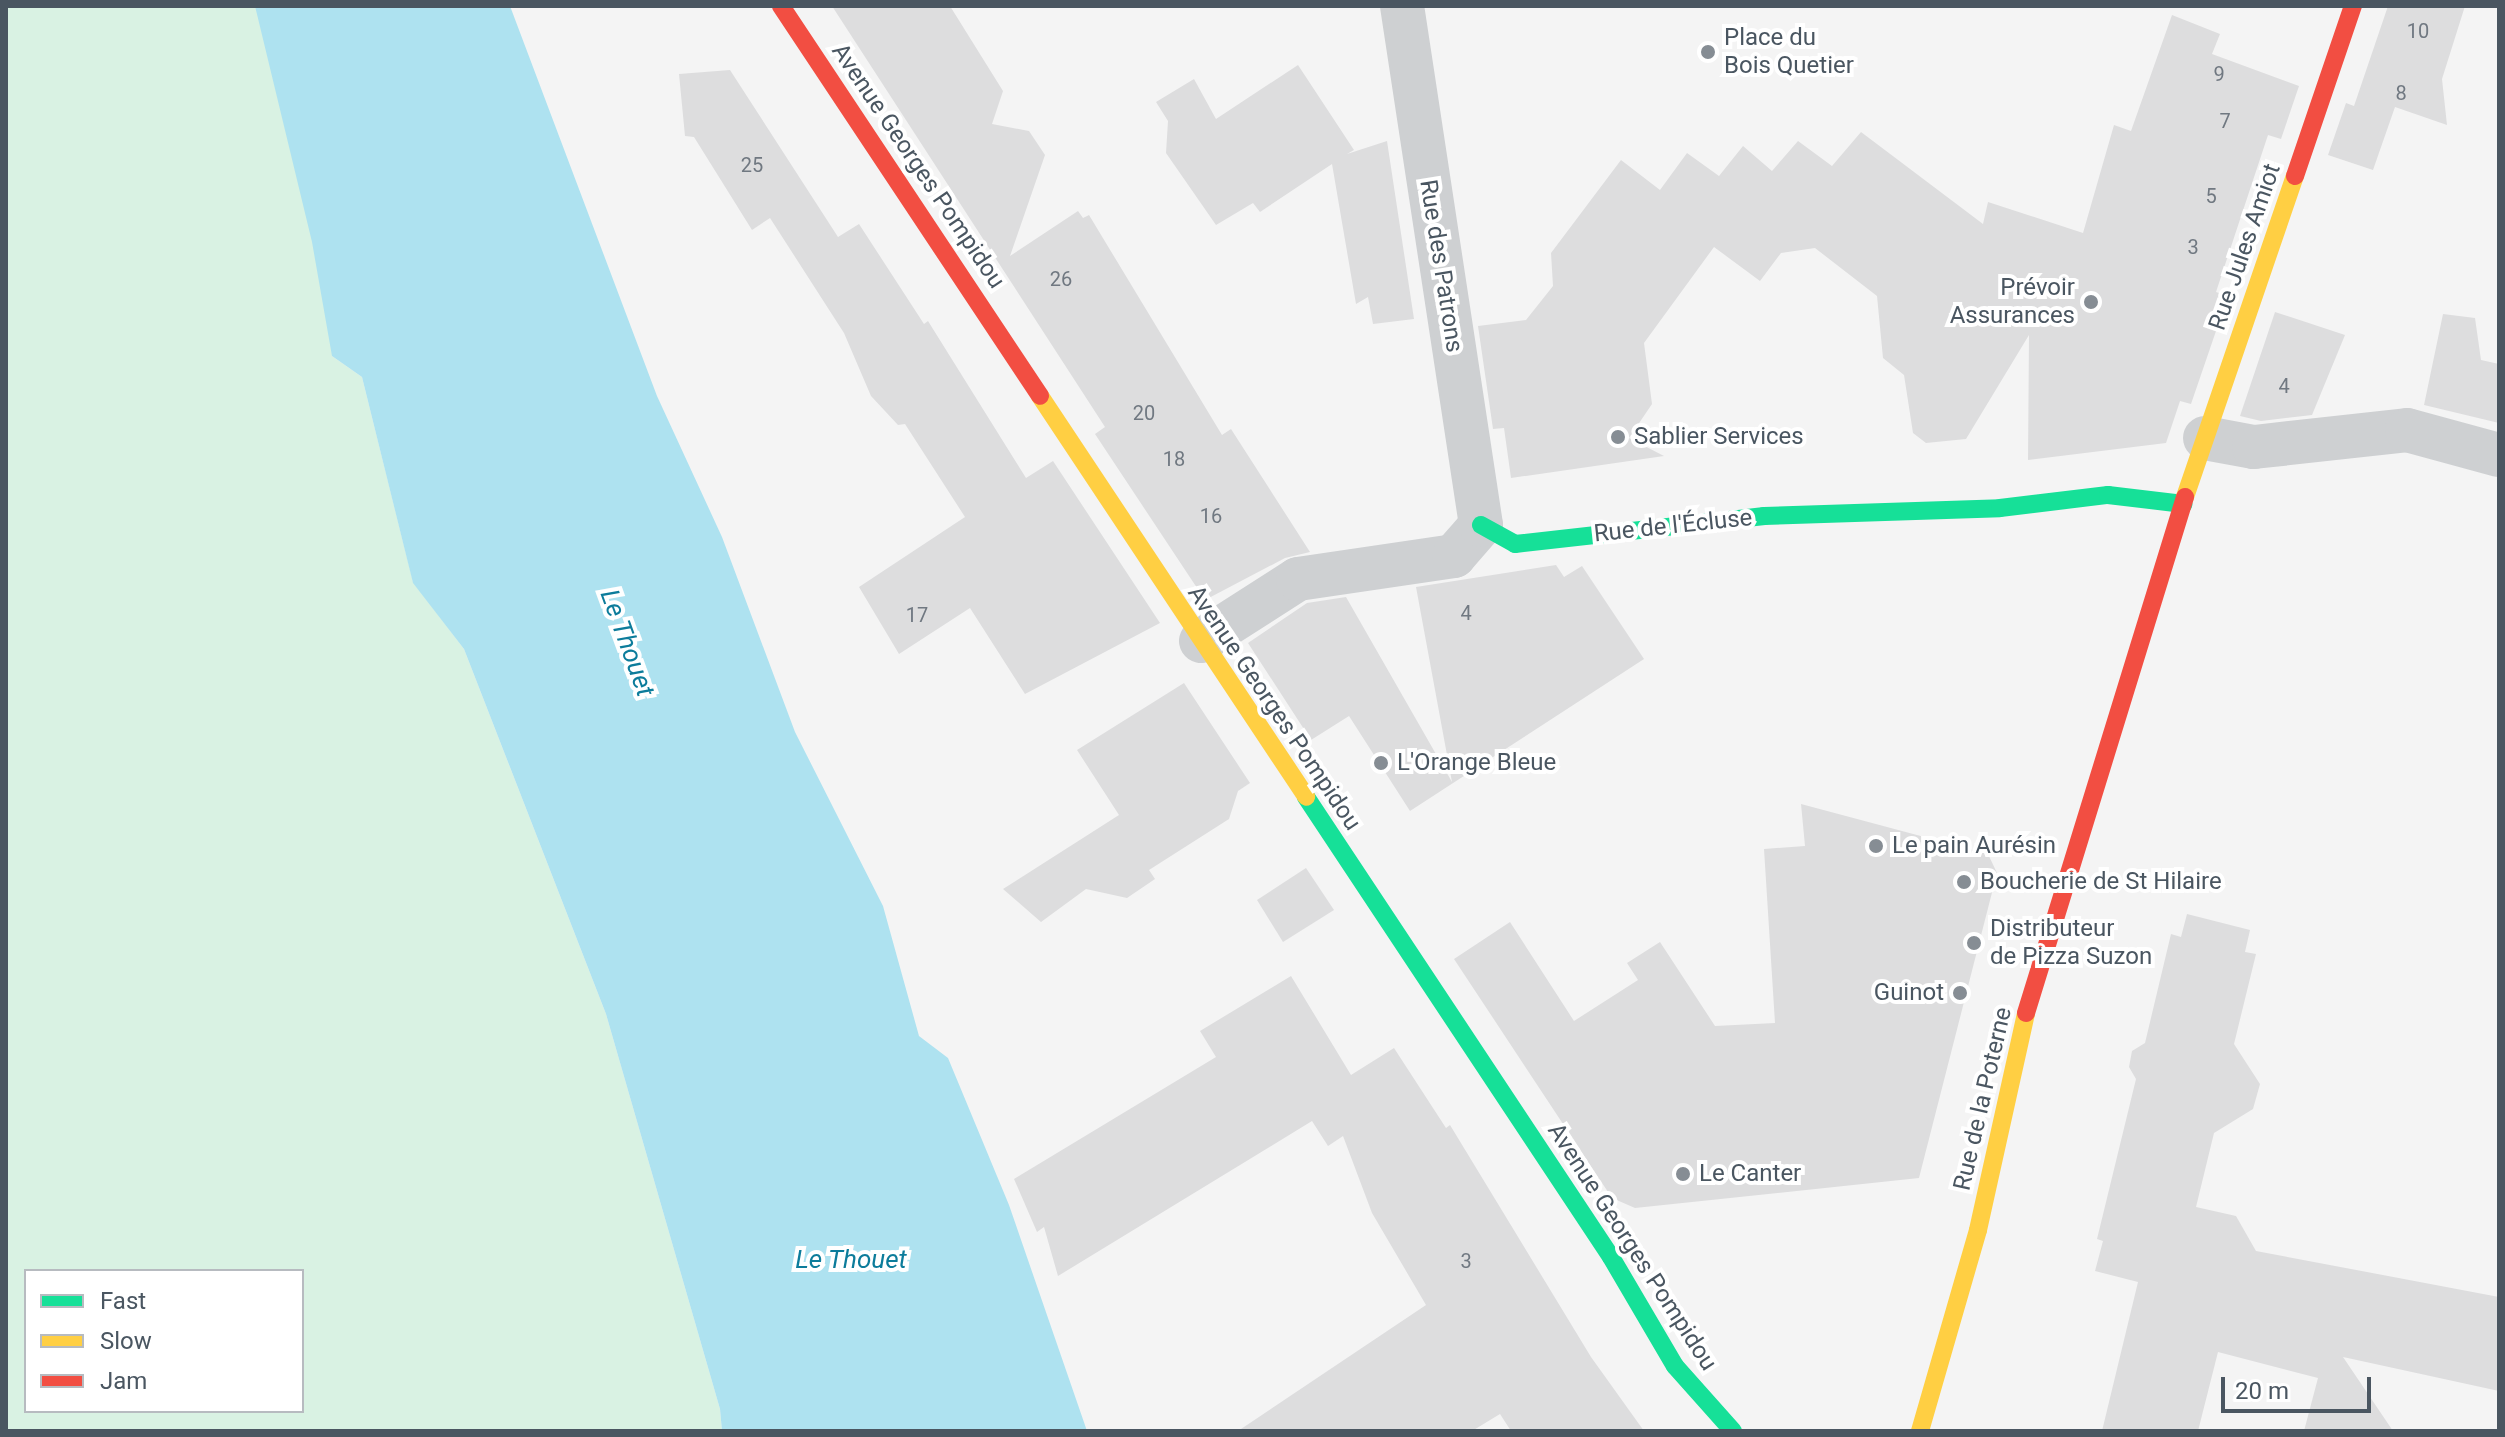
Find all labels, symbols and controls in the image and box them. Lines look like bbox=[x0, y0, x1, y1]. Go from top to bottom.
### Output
house number: 10 bbox=[2407, 19, 2429, 43]
place label: Place du Bois Quetier bbox=[1724, 24, 1854, 80]
street label: Avenue Georges Pompidou bbox=[825, 38, 1011, 294]
marker: Place du Bois Quetier bbox=[1699, 43, 1717, 61]
house number: 9 bbox=[2213, 62, 2225, 86]
house number: 8 bbox=[2395, 81, 2407, 105]
house number: 7 bbox=[2219, 109, 2231, 133]
house number: 25 bbox=[741, 153, 763, 177]
street label: Rue Jules Amiot bbox=[2203, 160, 2287, 334]
street label: Rue des Patrons bbox=[1413, 178, 1469, 354]
house number: 5 bbox=[2205, 184, 2217, 208]
house number: 3 bbox=[2187, 235, 2199, 259]
house number: 26 bbox=[1050, 267, 1072, 291]
place label: Prévoir Assurances bbox=[1950, 274, 2075, 330]
marker: Prévoir Assurances bbox=[2082, 293, 2100, 311]
house number: 4 bbox=[2278, 374, 2290, 398]
house number: 20 bbox=[1133, 401, 1155, 425]
place label: Sablier Services bbox=[1634, 423, 1804, 451]
marker: Sablier Services bbox=[1609, 428, 1627, 446]
house number: 18 bbox=[1163, 447, 1185, 471]
street label: Rue de l'Écluse bbox=[1592, 503, 1754, 549]
house number: 16 bbox=[1200, 504, 1222, 528]
street label: Avenue Georges Pompidou bbox=[1181, 580, 1367, 836]
water label: Le Thouet bbox=[593, 585, 661, 701]
house number: 4 bbox=[1460, 601, 1472, 625]
house number: 17 bbox=[906, 603, 928, 627]
place label: L'Orange Bleue bbox=[1397, 749, 1556, 777]
marker: L'Orange Bleue bbox=[1372, 754, 1390, 772]
place label: Le pain Aurésin bbox=[1892, 832, 2056, 860]
marker: Le pain Aurésin bbox=[1867, 837, 1885, 855]
place label: Boucherie de St Hilaire bbox=[1980, 868, 2222, 896]
marker: Boucherie de St Hilaire bbox=[1955, 873, 1973, 891]
place label: Distributeur de Pizza Suzon bbox=[1990, 915, 2152, 971]
marker: Distributeur de Pizza Suzon bbox=[1965, 934, 1983, 952]
place label: Guinot bbox=[1874, 979, 1944, 1007]
marker: Guinot bbox=[1951, 984, 1969, 1002]
street label: Rue de la Poterne bbox=[1948, 1005, 2018, 1193]
street label: Avenue Georges Pompidou bbox=[1541, 1118, 1723, 1376]
place label: Le Canter bbox=[1699, 1160, 1801, 1188]
marker: Le Canter bbox=[1674, 1165, 1692, 1183]
water label: Le Thouet bbox=[795, 1244, 907, 1276]
house number: 3 bbox=[1460, 1249, 1472, 1273]
legend bbox=[24, 1269, 304, 1413]
text: Fast bbox=[100, 1287, 146, 1315]
text: Slow bbox=[100, 1327, 152, 1355]
scale bar bbox=[2225, 1361, 2375, 1411]
text: Jam bbox=[100, 1367, 147, 1395]
text: 20 m bbox=[2235, 1377, 2289, 1405]

